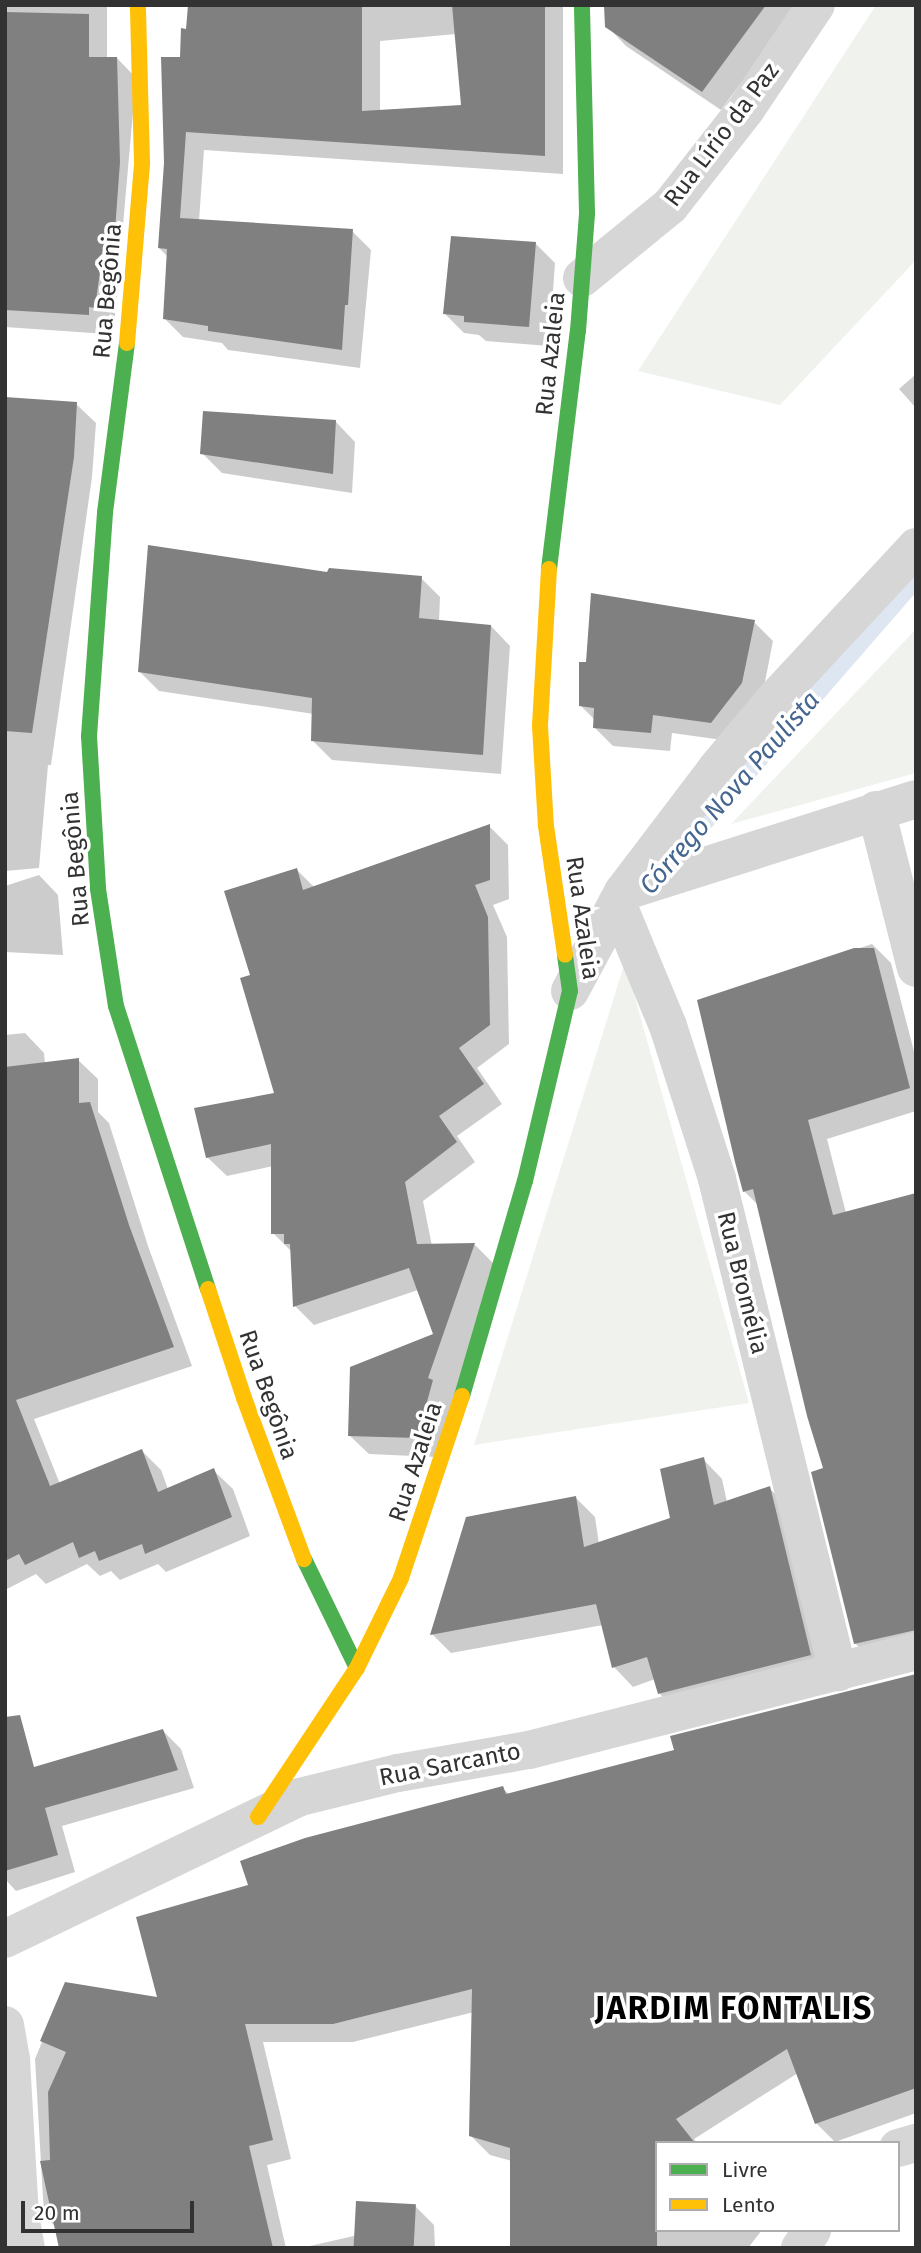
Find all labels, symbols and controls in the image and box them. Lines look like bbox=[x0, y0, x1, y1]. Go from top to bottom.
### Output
street label: Rua Lírio da Paz bbox=[659, 57, 785, 213]
street label: Rua Begônia bbox=[88, 222, 128, 360]
street label: Rua Azaleia bbox=[530, 291, 572, 417]
water label: Córrego Nova Paulista bbox=[633, 685, 827, 901]
street label: Rua Begônia bbox=[56, 790, 96, 928]
street label: Rua Azaleia bbox=[559, 854, 605, 982]
street label: Rua Bromélia bbox=[710, 1209, 774, 1357]
street label: Rua Begônia bbox=[232, 1326, 304, 1464]
street label: Rua Azaleia bbox=[383, 1398, 449, 1526]
street label: Rua Sarcanto bbox=[377, 1737, 523, 1793]
district label: JARDIM FONTALIS bbox=[597, 1989, 871, 2027]
legend bbox=[655, 2141, 900, 2232]
text: Livre bbox=[722, 2157, 768, 2183]
scale bar bbox=[24, 2186, 198, 2230]
text: Lento bbox=[722, 2192, 775, 2218]
text: 20 m bbox=[34, 2200, 80, 2226]

